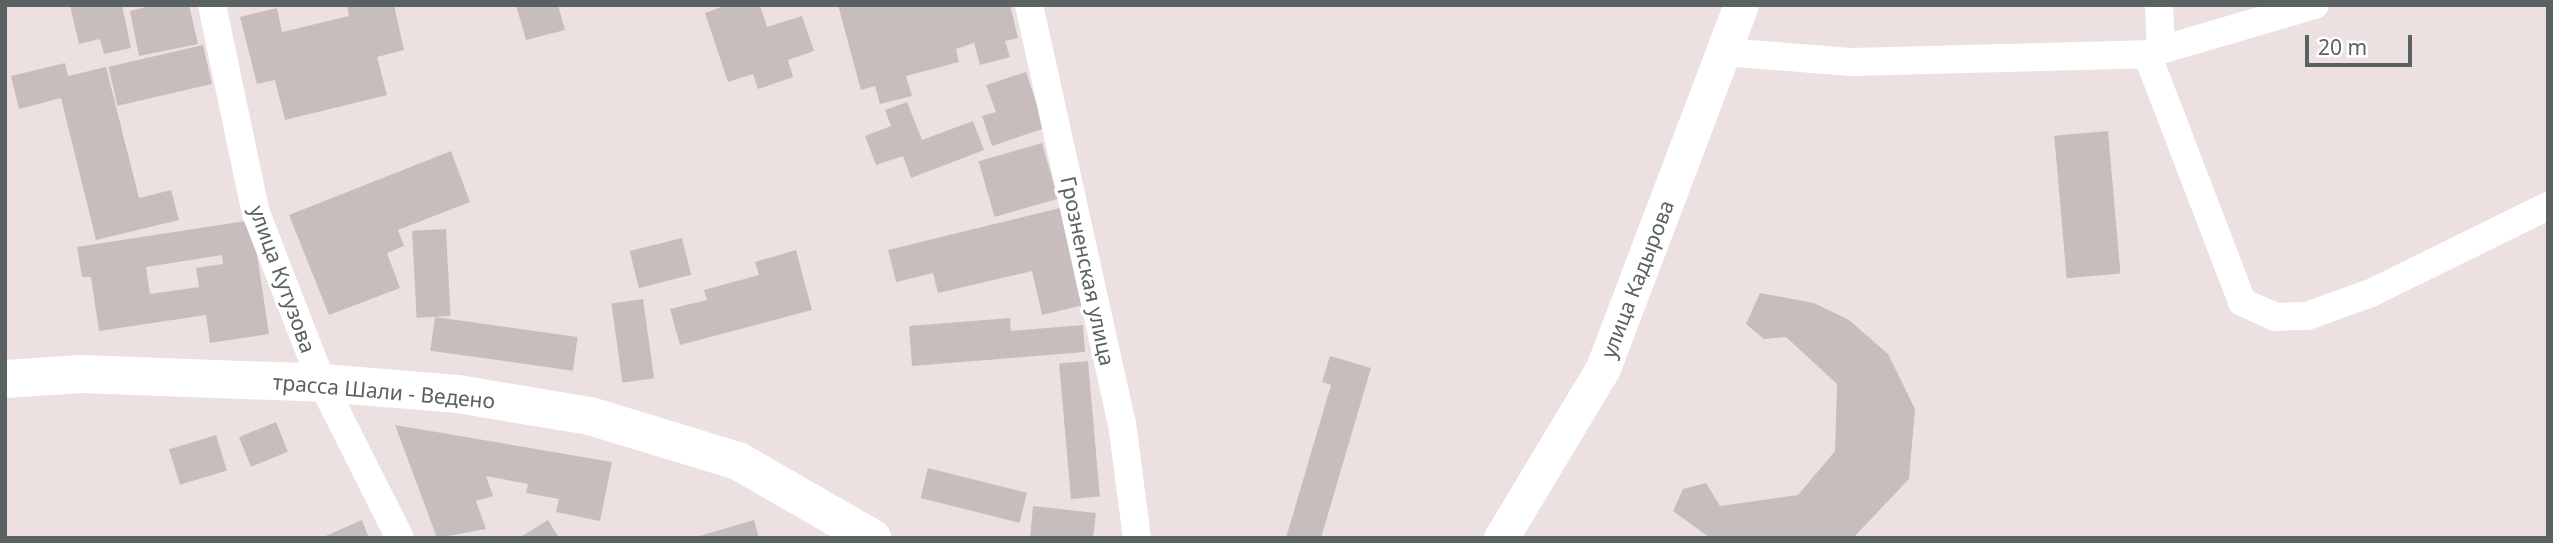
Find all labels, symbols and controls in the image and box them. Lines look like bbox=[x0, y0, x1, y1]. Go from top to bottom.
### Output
scale bar bbox=[2308, 21, 2415, 65]
text: 20 m bbox=[2318, 33, 2367, 61]
street label: Грозненская улица bbox=[1056, 174, 1120, 368]
street label: улица Кадырова bbox=[1595, 197, 1679, 361]
street label: улица Кутузова bbox=[245, 202, 321, 356]
street label: трасса Шали - Ведено bbox=[272, 369, 496, 413]

